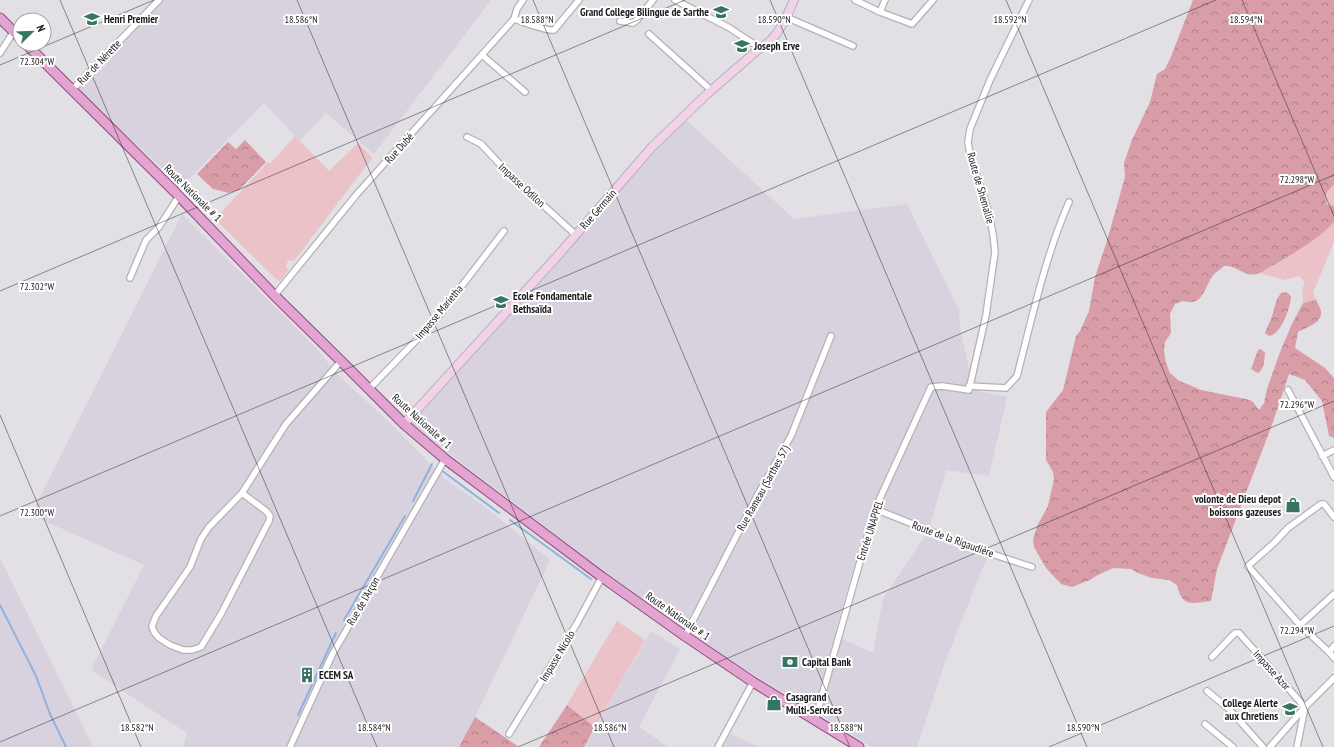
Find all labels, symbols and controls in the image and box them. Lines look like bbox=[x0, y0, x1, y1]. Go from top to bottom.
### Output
school or university icon: Grand College Bilingue de Sarthe bbox=[712, 3, 730, 21]
place label: Grand College Bilingue de Sarthe bbox=[580, 5, 709, 19]
school or university icon: Henri Premier bbox=[83, 10, 101, 28]
north arrow bbox=[12, 12, 52, 52]
place label: Henri Premier bbox=[104, 12, 159, 26]
text: 18.586°N bbox=[284, 13, 318, 26]
text: 18.588°N bbox=[520, 13, 554, 26]
text: 18.590°N bbox=[757, 13, 791, 26]
text: 18.592°N bbox=[993, 13, 1027, 26]
text: 18.594°N bbox=[1229, 13, 1263, 26]
text: N bbox=[34, 23, 49, 34]
street label: Rue de Nérette bbox=[74, 36, 124, 87]
school or university icon: Joseph Erve bbox=[733, 37, 751, 55]
place label: Joseph Erve bbox=[753, 39, 800, 53]
text: 72.304°W bbox=[20, 55, 54, 68]
street label: Rue Dubé bbox=[381, 129, 417, 166]
street label: Route de Shemallie bbox=[964, 151, 998, 226]
street label: Impasse Odilon bbox=[496, 160, 548, 210]
street label: Route Nationale # 1 bbox=[161, 161, 225, 225]
text: 72.298°W bbox=[1280, 173, 1314, 186]
street label: Rue Germain bbox=[577, 186, 619, 232]
text: 72.302°W bbox=[20, 280, 54, 293]
street label: Impasse Marietha bbox=[412, 282, 466, 342]
place label: Ecole Fondamentale Bethsaïda bbox=[513, 289, 592, 316]
school or university icon: Ecole Fondamentale Bethsaïda bbox=[492, 293, 510, 311]
street label: Route Nationale # 1 bbox=[389, 391, 455, 452]
text: 72.296°W bbox=[1280, 398, 1314, 411]
street label: Rue Rameau (Sarthes 57) bbox=[734, 442, 793, 533]
place label: volonte de Dieu depot boissons gazeuses bbox=[1193, 492, 1282, 519]
shop icon: volonte de Dieu depot boissons gazeuses bbox=[1284, 496, 1302, 514]
street label: Entrée UNAPPEL bbox=[854, 497, 887, 562]
text: 72.300°W bbox=[20, 506, 54, 519]
street label: Route de la Rigaudière bbox=[910, 518, 996, 560]
street label: Rue de l'Arçon bbox=[344, 574, 383, 628]
street label: Route Nationale # 1 bbox=[643, 589, 713, 643]
text: 72.294°W bbox=[1280, 624, 1314, 637]
street label: Impasse Nicolo bbox=[536, 628, 578, 684]
street label: Impasse Azor bbox=[1250, 647, 1294, 693]
bank icon: Capital Bank bbox=[781, 653, 799, 671]
place label: Capital Bank bbox=[802, 655, 851, 669]
building icon: ECEM SA bbox=[298, 666, 316, 684]
place label: ECEM SA bbox=[319, 668, 354, 682]
place label: Casagrand Multi-Services bbox=[786, 690, 842, 717]
shop icon: Casagrand Multi-Services bbox=[765, 694, 783, 712]
place label: College Alerte aux Chretiens bbox=[1223, 696, 1278, 723]
school or university icon: College Alerte aux Chretiens bbox=[1281, 700, 1299, 718]
text: 18.582°N bbox=[120, 721, 154, 734]
text: 18.584°N bbox=[357, 721, 391, 734]
text: 18.586°N bbox=[593, 721, 627, 734]
text: 18.588°N bbox=[829, 721, 863, 734]
text: 18.590°N bbox=[1066, 721, 1100, 734]

